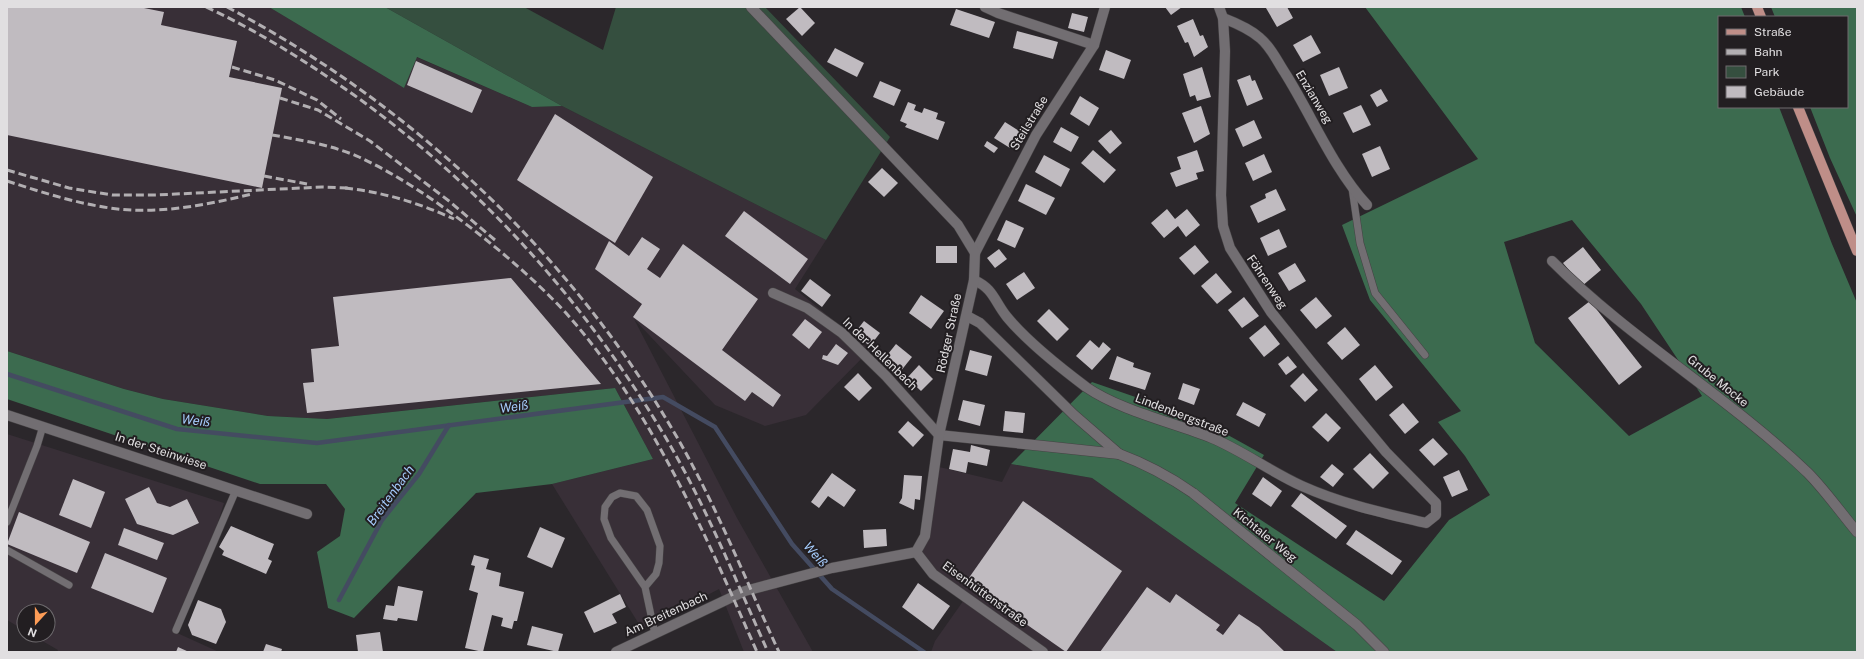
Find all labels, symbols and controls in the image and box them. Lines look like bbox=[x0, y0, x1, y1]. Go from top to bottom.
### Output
legend bbox=[1718, 16, 1848, 108]
text: Straße bbox=[1754, 25, 1792, 39]
text: Bahn bbox=[1754, 45, 1783, 59]
text: Park bbox=[1754, 65, 1780, 79]
street label: Enzianweg bbox=[1293, 68, 1335, 126]
text: Gebäude bbox=[1754, 85, 1804, 99]
street label: Steilstraße bbox=[1007, 93, 1051, 153]
street label: Föhrenweg bbox=[1244, 252, 1290, 312]
street label: Rödger Straße bbox=[934, 292, 964, 374]
street label: In der Hellenbach bbox=[840, 315, 920, 393]
street label: Grube Mocke bbox=[1685, 352, 1751, 410]
street label: Lindenbergstraße bbox=[1133, 391, 1231, 439]
water label: Weiß bbox=[499, 397, 529, 416]
water label: Weiß bbox=[181, 411, 211, 430]
street label: In der Steinwiese bbox=[113, 430, 209, 472]
water label: Breitenbach bbox=[363, 462, 417, 528]
street label: Kichtaler Weg bbox=[1230, 505, 1300, 565]
water label: Weiß bbox=[800, 539, 831, 570]
street label: Eisenhüttenstraße bbox=[940, 558, 1030, 630]
street label: Am Breitenbach bbox=[622, 589, 710, 639]
north arrow bbox=[16, 603, 56, 643]
text: N bbox=[26, 625, 39, 639]

